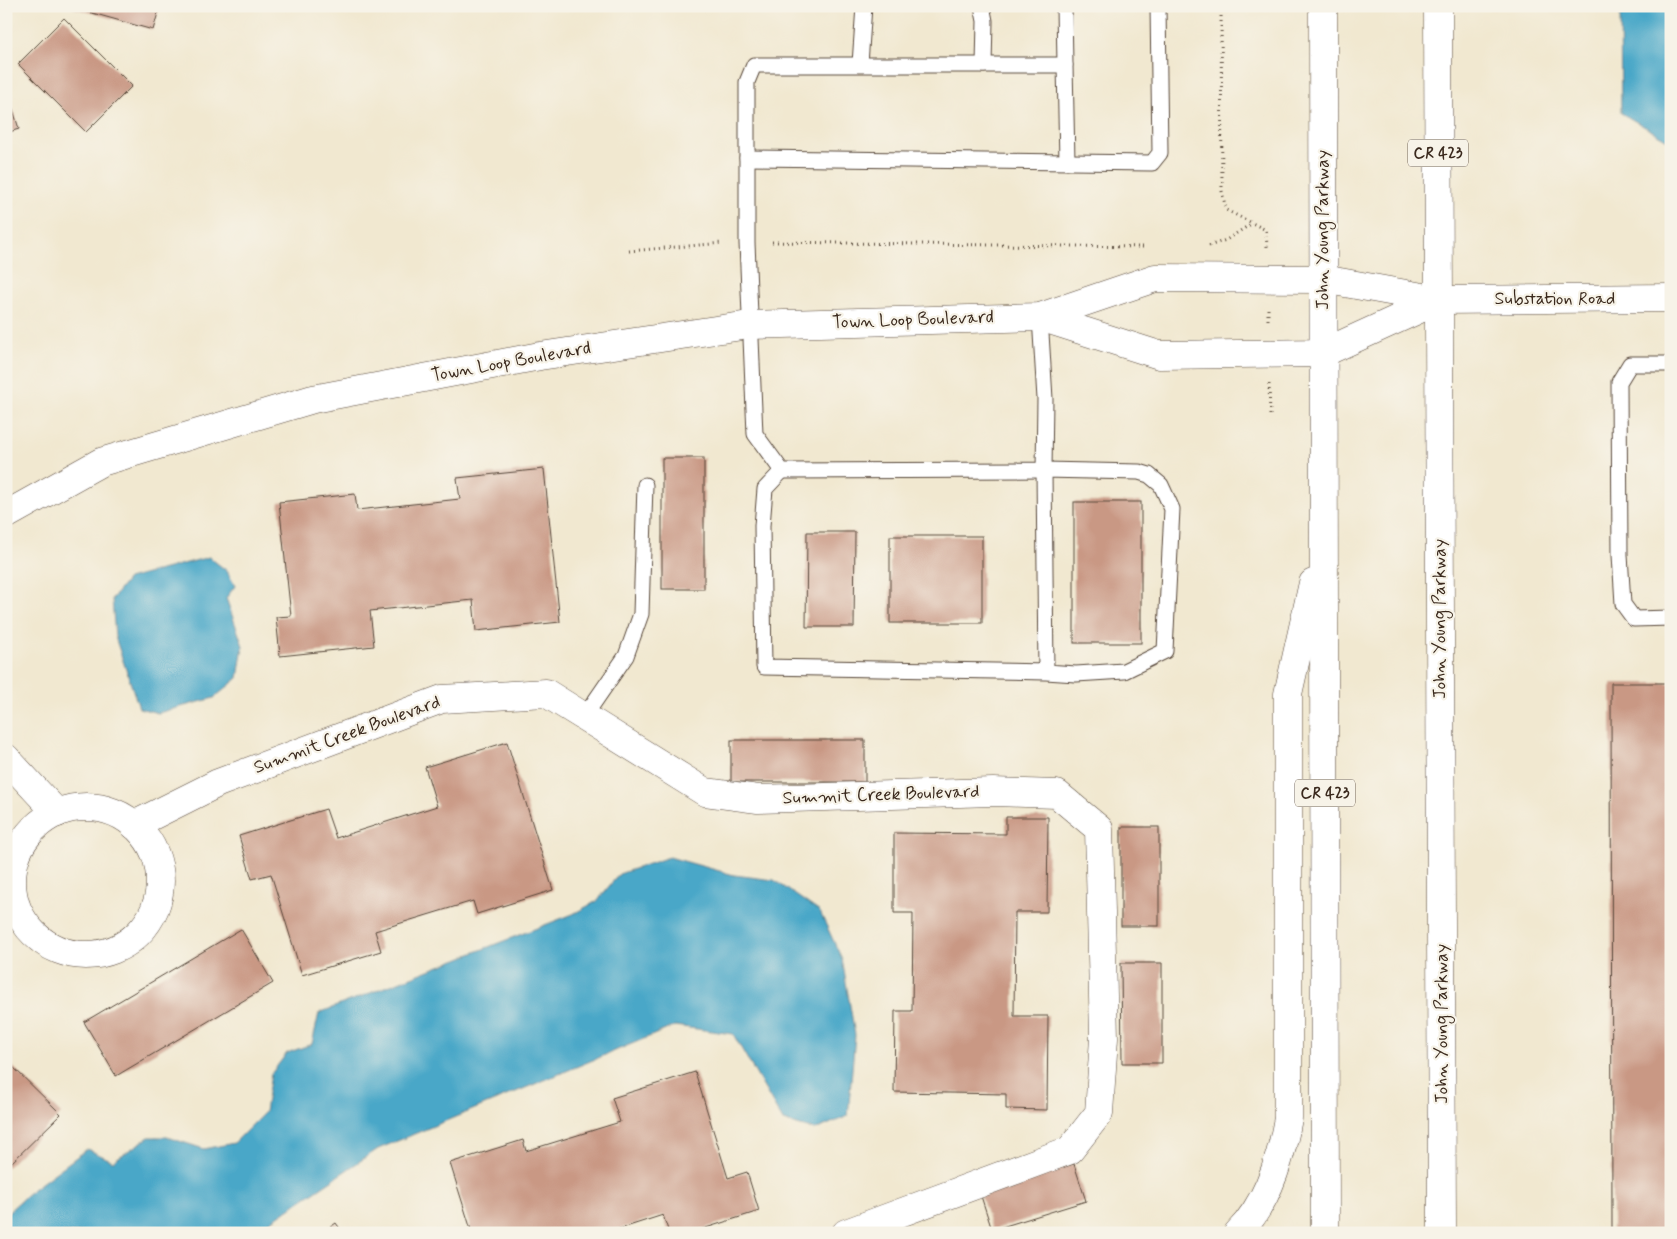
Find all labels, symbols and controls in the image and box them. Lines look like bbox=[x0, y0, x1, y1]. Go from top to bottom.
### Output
road number: CR 423 bbox=[1408, 140, 1468, 167]
street label: John Young Parkway bbox=[1311, 150, 1336, 310]
street label: Substation Road bbox=[1495, 287, 1615, 311]
street label: Town Loop Boulevard bbox=[832, 305, 994, 335]
street label: Town Loop Boulevard bbox=[429, 336, 593, 388]
street label: John Young Parkway bbox=[1428, 539, 1453, 699]
street label: Summit Creek Boulevard bbox=[250, 690, 444, 780]
street label: Summit Creek Boulevard bbox=[782, 780, 980, 810]
road number: CR 423 bbox=[1295, 780, 1355, 806]
street label: John Young Parkway bbox=[1430, 944, 1455, 1104]

